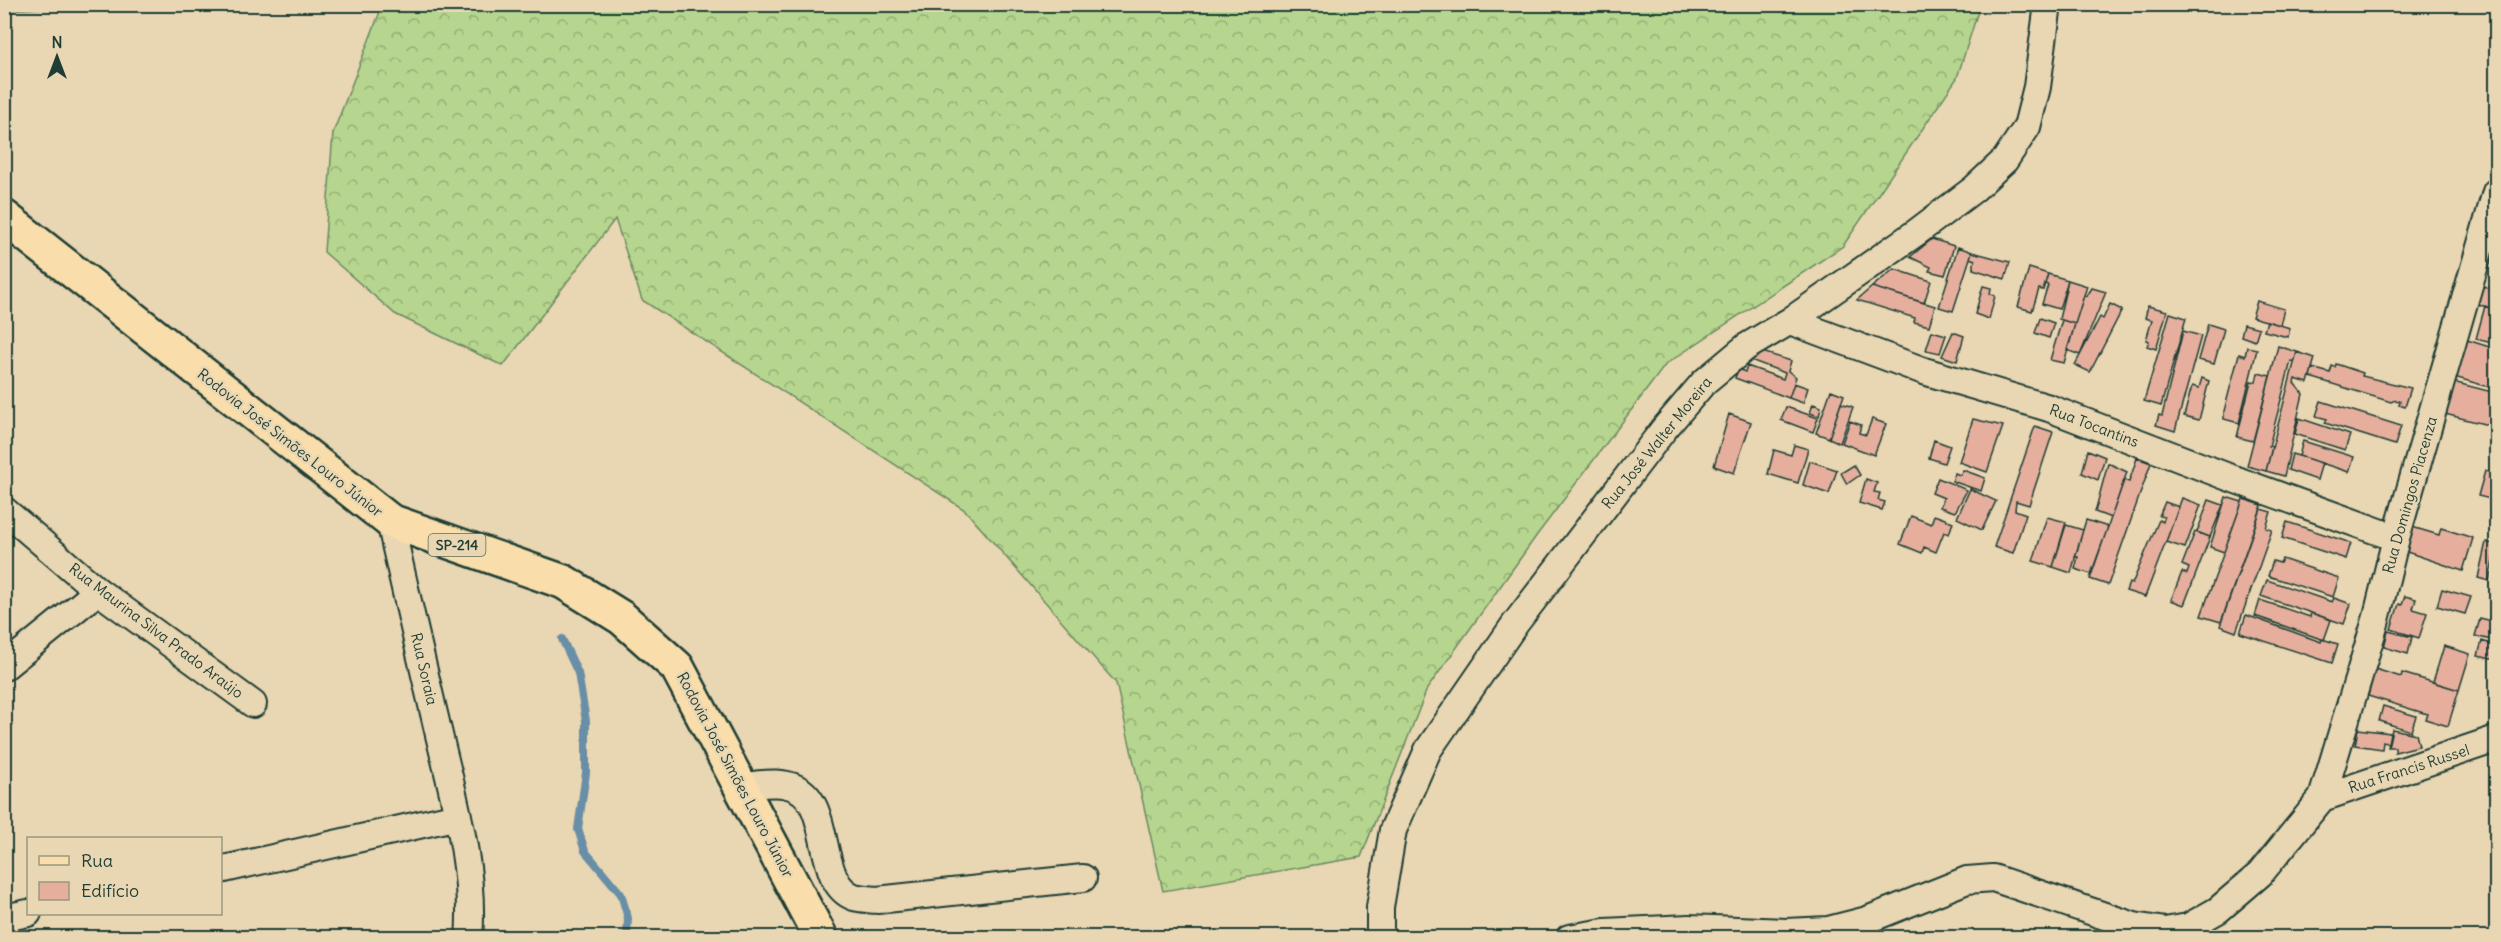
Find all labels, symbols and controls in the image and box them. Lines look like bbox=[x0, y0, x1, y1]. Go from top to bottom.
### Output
north arrow bbox=[27, 27, 87, 87]
text: N bbox=[51, 32, 63, 52]
street label: Rodovia José Simões Louro Júnior bbox=[194, 364, 387, 521]
street label: Rua José Walter Moreira bbox=[1597, 372, 1716, 513]
street label: Rua Tocantins bbox=[2047, 400, 2142, 451]
street label: Rua Domingos Piacenza bbox=[2378, 414, 2441, 576]
road number: SP-214 bbox=[428, 534, 486, 556]
street label: Rua Maurina Silva Prado Araújo bbox=[65, 559, 247, 702]
street label: Rua Soraia bbox=[407, 631, 442, 707]
street label: Rodovia José Simões Louro Júnior bbox=[673, 669, 798, 881]
street label: Rua Francis Russel bbox=[2346, 740, 2472, 797]
legend bbox=[27, 837, 222, 915]
text: Rua bbox=[81, 849, 113, 872]
text: Edifício bbox=[81, 879, 139, 902]

